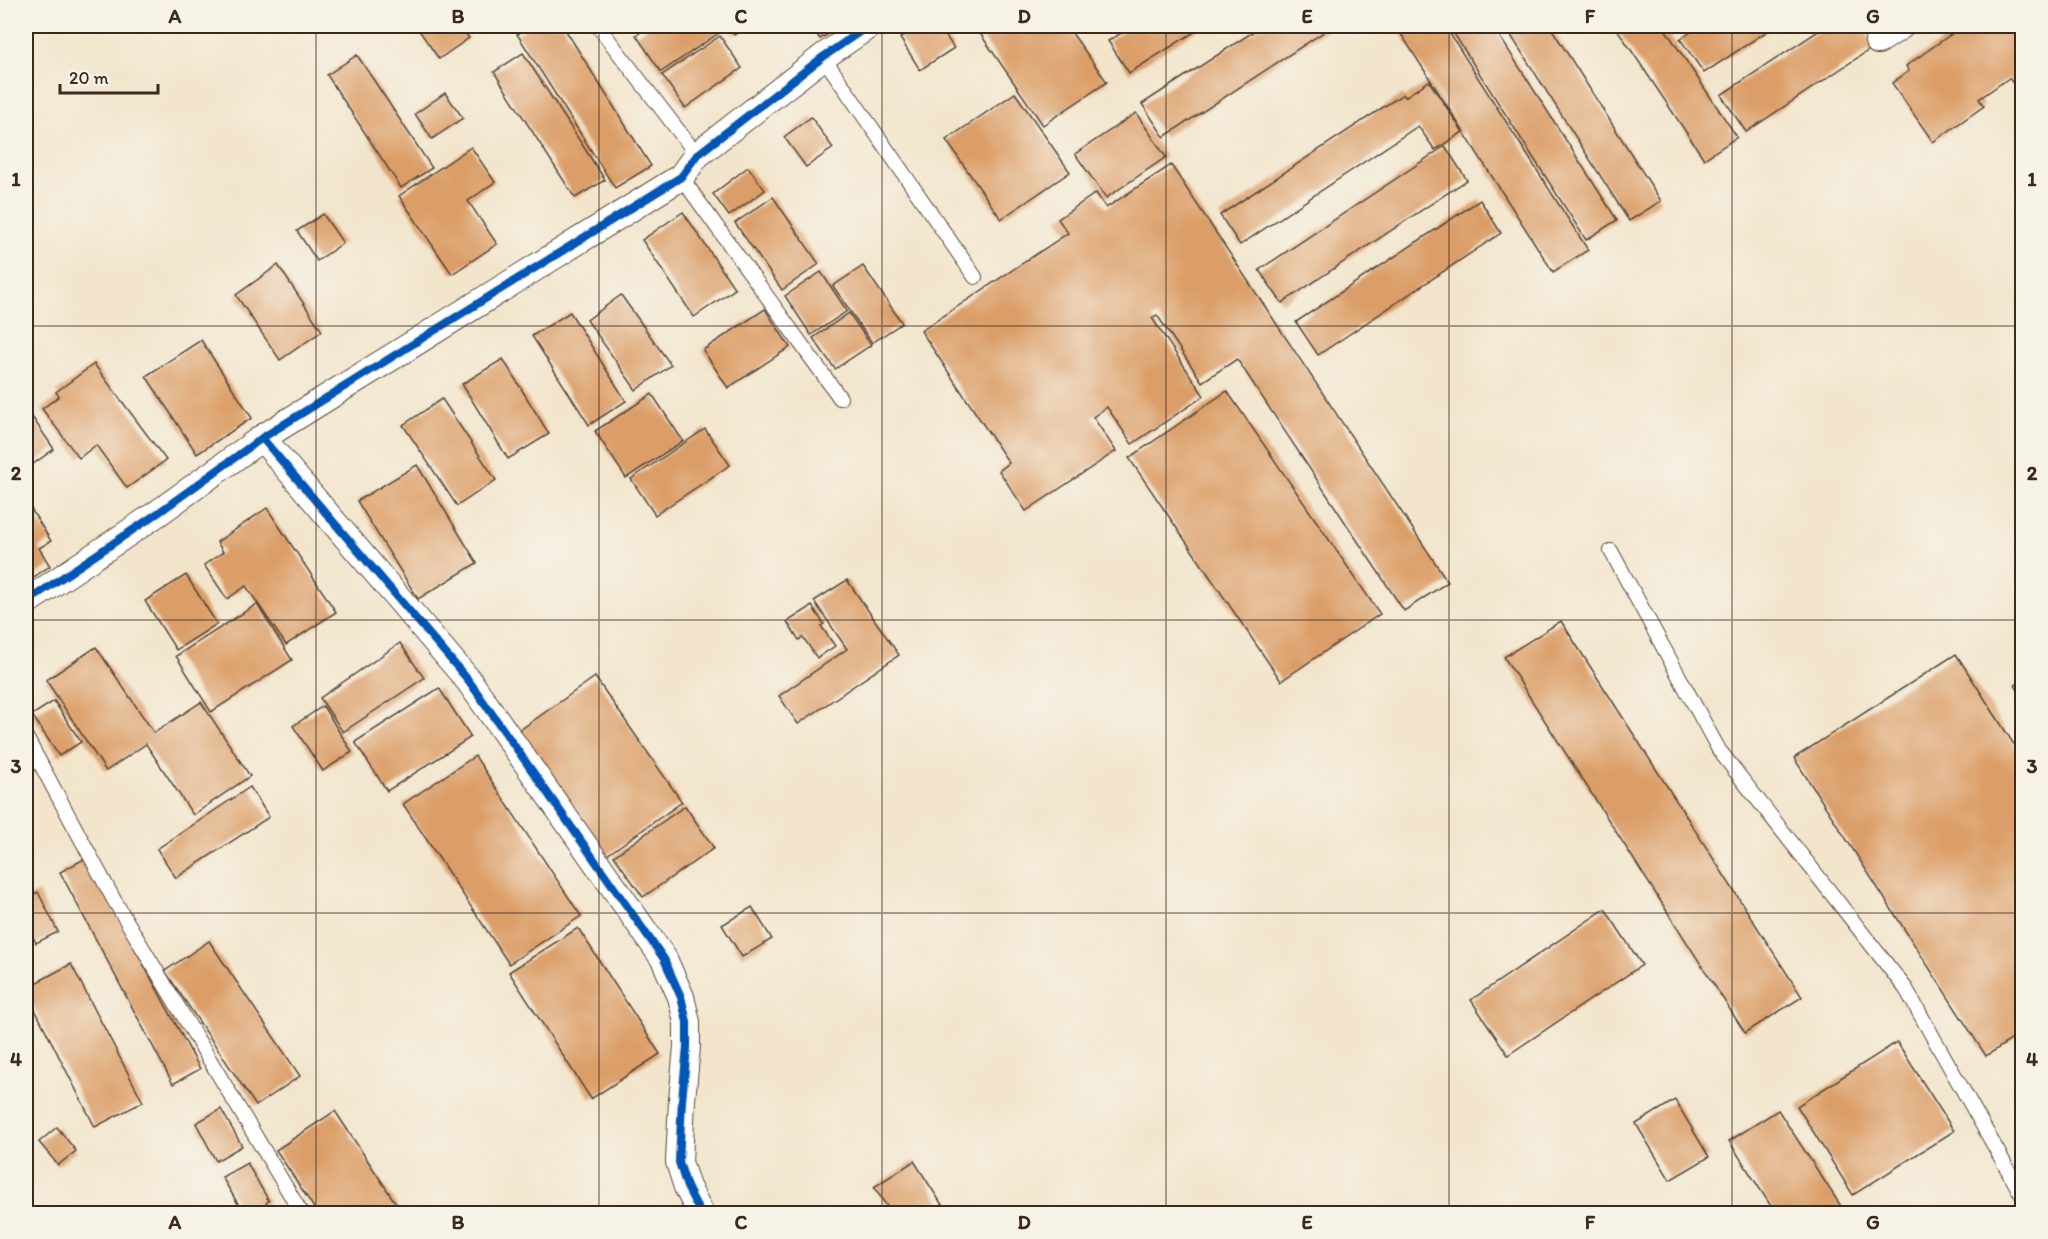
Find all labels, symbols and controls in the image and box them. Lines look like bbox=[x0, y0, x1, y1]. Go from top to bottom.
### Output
text: A bbox=[168, 4, 182, 28]
text: B bbox=[452, 4, 465, 28]
text: C bbox=[735, 4, 748, 28]
text: D bbox=[1017, 4, 1031, 28]
text: E bbox=[1301, 4, 1313, 28]
text: F bbox=[1585, 4, 1596, 28]
text: G bbox=[1866, 4, 1880, 28]
scale bar bbox=[60, 57, 158, 95]
text: 20 m bbox=[69, 67, 109, 89]
text: 1 bbox=[11, 167, 21, 191]
text: 1 bbox=[2027, 167, 2037, 191]
text: 2 bbox=[11, 461, 22, 485]
text: 2 bbox=[2027, 461, 2038, 485]
text: 3 bbox=[11, 754, 22, 778]
text: 3 bbox=[2027, 754, 2038, 778]
text: 4 bbox=[10, 1047, 22, 1071]
text: 4 bbox=[2026, 1047, 2038, 1071]
text: A bbox=[168, 1210, 182, 1234]
text: B bbox=[452, 1210, 465, 1234]
text: C bbox=[735, 1210, 748, 1234]
text: D bbox=[1017, 1210, 1031, 1234]
text: E bbox=[1301, 1210, 1313, 1234]
text: F bbox=[1585, 1210, 1596, 1234]
text: G bbox=[1866, 1210, 1880, 1234]

